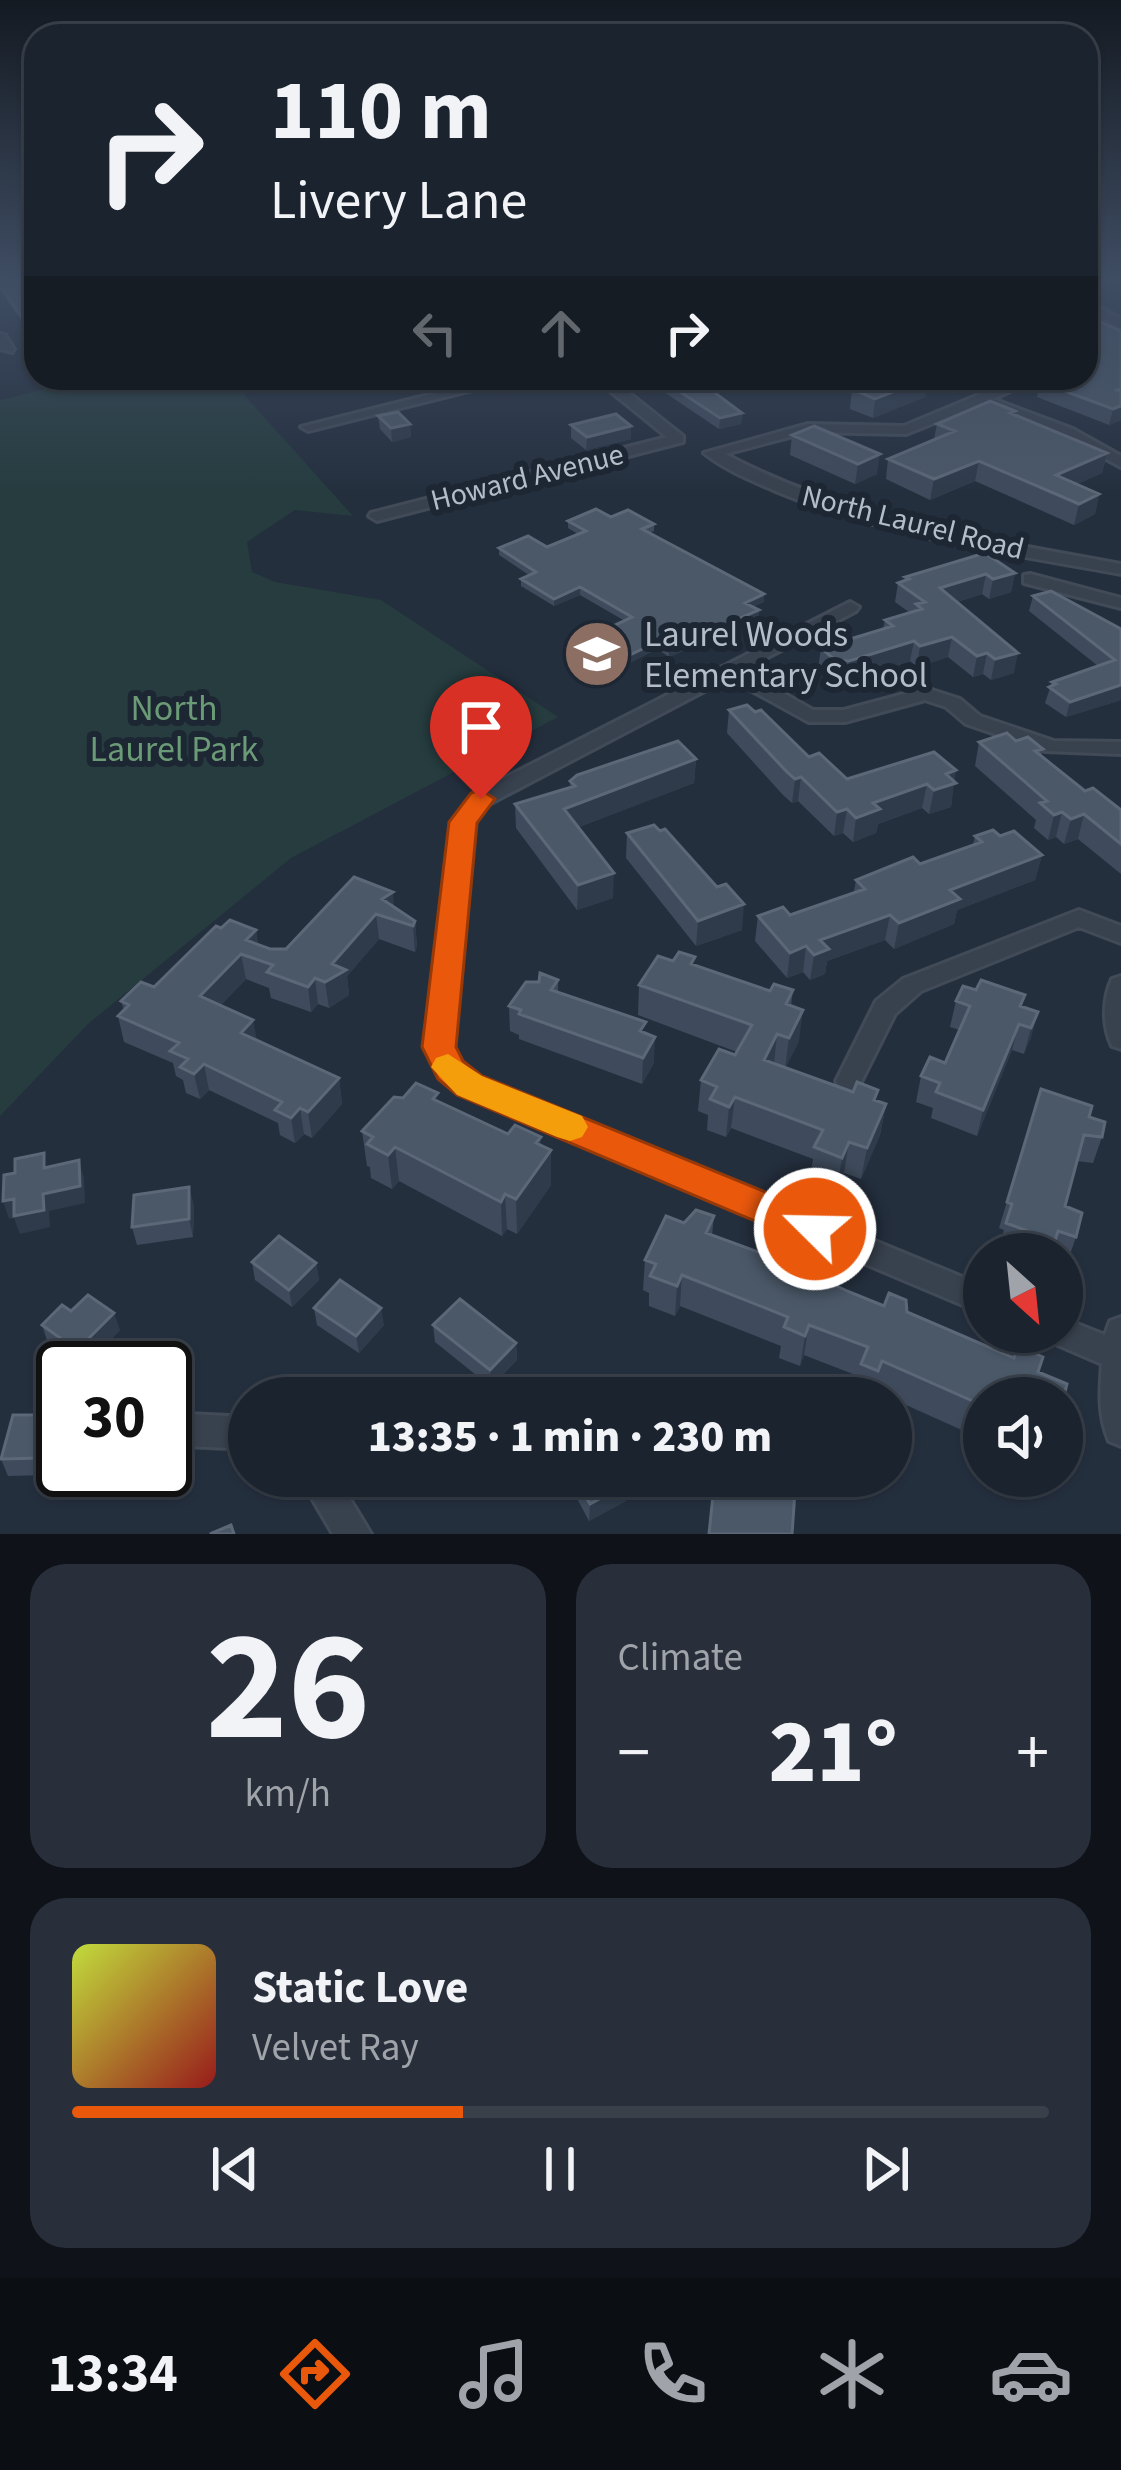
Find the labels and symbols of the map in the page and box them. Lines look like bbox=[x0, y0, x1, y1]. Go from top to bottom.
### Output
street label: Howard Avenue bbox=[426, 433, 628, 522]
street label: North Laurel Road bbox=[797, 474, 1028, 571]
place label: Laurel Woods Elementary School bbox=[644, 609, 928, 701]
school or university icon: Laurel Woods Elementary School bbox=[562, 619, 632, 689]
pin bbox=[430, 676, 532, 799]
park label: North Laurel Park bbox=[90, 683, 259, 775]
position arrow bbox=[752, 1166, 878, 1292]
north arrow bbox=[963, 1233, 1083, 1353]
speed limit sign: 30 bbox=[36, 1341, 192, 1497]

